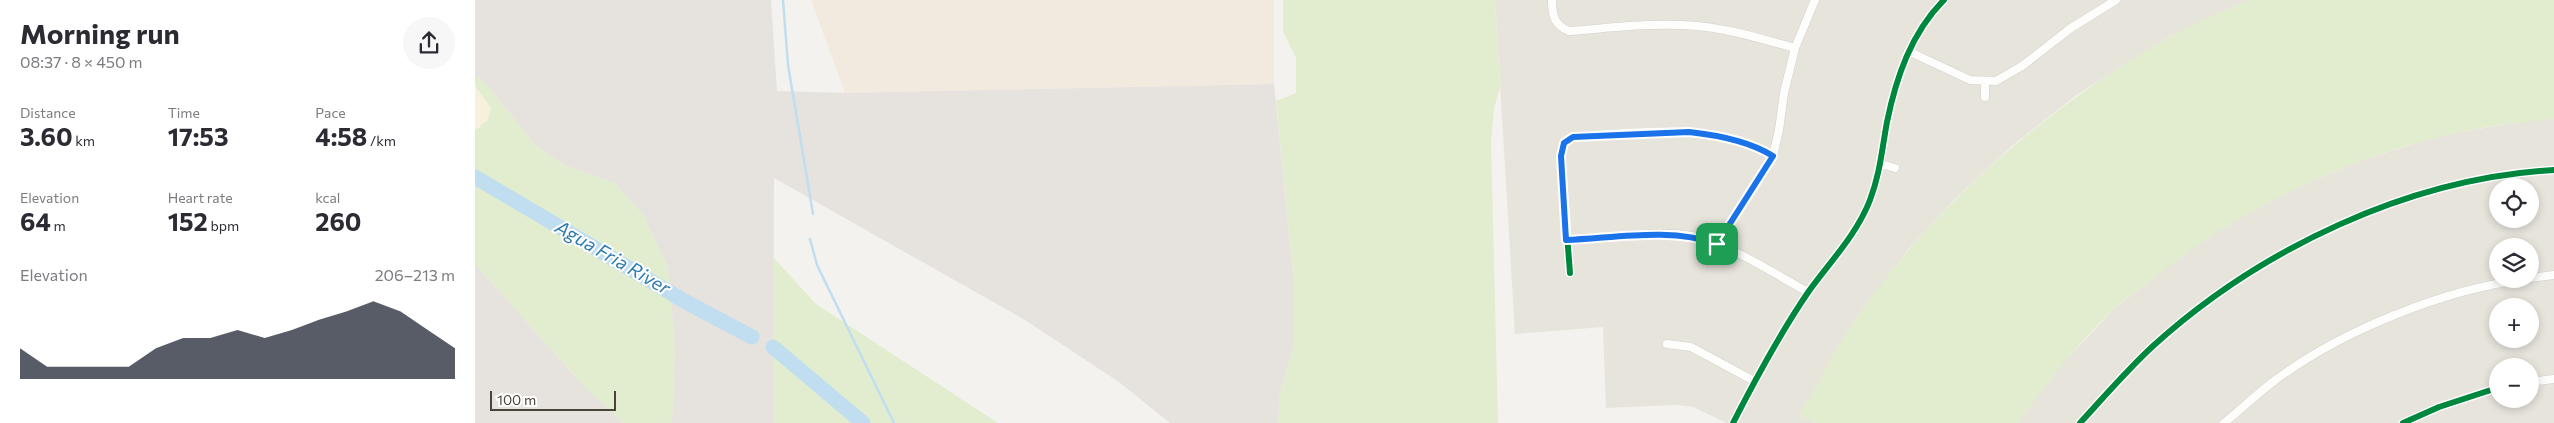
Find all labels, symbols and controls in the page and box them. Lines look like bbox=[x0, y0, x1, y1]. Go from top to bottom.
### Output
text: Morning run bbox=[20, 16, 180, 50]
button: share bbox=[403, 17, 455, 69]
text: 08:37 · 8 × 450 m bbox=[20, 52, 143, 71]
text: Distance bbox=[20, 104, 76, 121]
text: Time bbox=[168, 104, 200, 121]
text: Pace bbox=[315, 104, 346, 121]
text: 3.60 bbox=[20, 121, 73, 151]
text: 17:53 bbox=[168, 121, 228, 151]
text: 4:58 bbox=[315, 121, 367, 151]
text: km bbox=[73, 132, 95, 149]
text: /km bbox=[367, 132, 396, 149]
map controls bbox=[2489, 178, 2539, 408]
button: locate bbox=[2489, 178, 2539, 228]
text: Elevation bbox=[20, 189, 79, 206]
text: Heart rate bbox=[168, 189, 233, 206]
text: kcal bbox=[315, 189, 340, 206]
text: 64 bbox=[20, 206, 51, 236]
text: 152 bbox=[168, 206, 208, 236]
text: 260 bbox=[315, 206, 361, 236]
water label: Agua Fria River bbox=[551, 214, 676, 299]
text: m bbox=[51, 217, 66, 234]
text: bpm bbox=[208, 217, 239, 234]
pin bbox=[1696, 223, 1738, 265]
icon: arrive bbox=[1703, 230, 1731, 258]
button: layers bbox=[2489, 238, 2539, 288]
text: Elevation bbox=[20, 265, 88, 284]
text: 206–213 m bbox=[375, 265, 455, 284]
button: + bbox=[2489, 298, 2539, 348]
button: − bbox=[2489, 358, 2539, 408]
scale bar bbox=[490, 388, 616, 411]
text: 100 m bbox=[497, 391, 536, 408]

